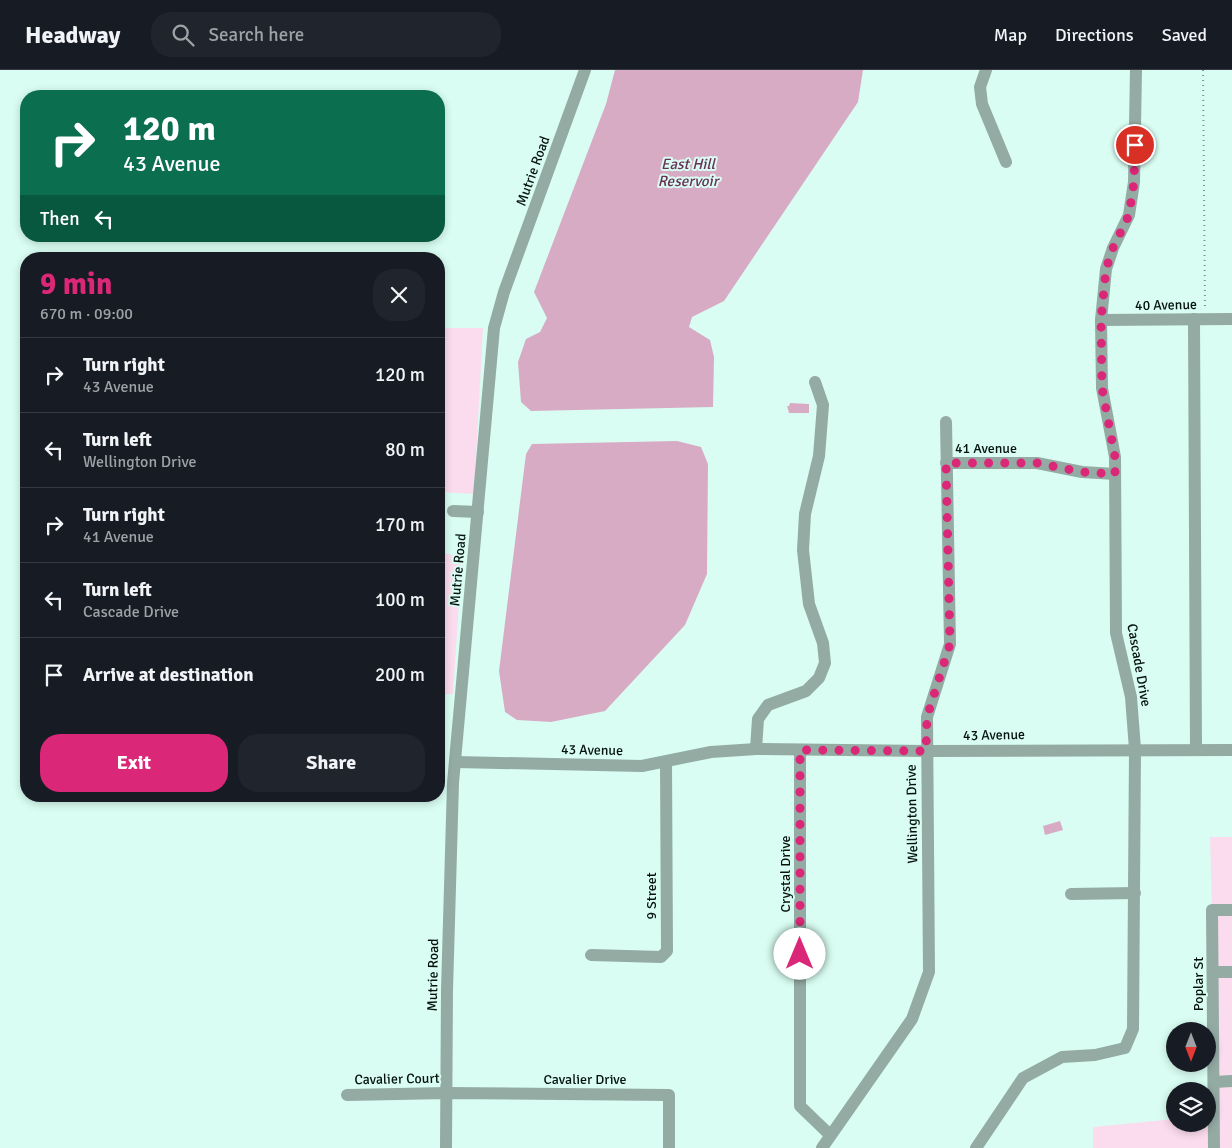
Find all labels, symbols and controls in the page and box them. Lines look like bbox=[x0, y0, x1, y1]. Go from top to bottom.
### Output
search box bbox=[151, 12, 501, 57]
text: Headway bbox=[25, 20, 121, 50]
icon: search bbox=[169, 21, 197, 49]
text: Search here bbox=[209, 23, 304, 47]
text: Map bbox=[994, 24, 1027, 46]
text: Directions bbox=[1055, 24, 1134, 46]
text: Saved bbox=[1162, 24, 1207, 46]
text: 120 m bbox=[123, 107, 216, 150]
icon: right bbox=[40, 110, 105, 175]
pin bbox=[1114, 124, 1156, 166]
icon: arrive bbox=[1121, 131, 1149, 159]
street label: Mutrie Road bbox=[513, 134, 553, 208]
text: 43 Avenue bbox=[123, 150, 220, 177]
water label: East Hill Reservoir bbox=[658, 155, 721, 190]
icon: left bbox=[90, 205, 118, 233]
text: Then bbox=[40, 207, 80, 231]
text: 9 min bbox=[40, 266, 112, 303]
button: close bbox=[373, 269, 425, 321]
street label: 40 Avenue bbox=[1135, 296, 1197, 314]
text: 670 m · 09:00 bbox=[40, 304, 133, 324]
text: Turn right bbox=[83, 353, 165, 377]
icon: right bbox=[40, 361, 68, 389]
text: 120 m bbox=[375, 363, 425, 387]
text: 43 Avenue bbox=[83, 377, 154, 397]
text: Turn left bbox=[83, 428, 152, 452]
icon: left bbox=[40, 436, 68, 464]
text: 80 m bbox=[385, 438, 425, 462]
street label: 41 Avenue bbox=[955, 440, 1017, 457]
text: Wellington Drive bbox=[83, 452, 196, 472]
text: Turn right bbox=[83, 503, 165, 527]
icon: right bbox=[40, 511, 68, 539]
text: 170 m bbox=[375, 513, 425, 537]
text: 41 Avenue bbox=[83, 527, 154, 547]
street label: Mutrie Road bbox=[446, 533, 470, 607]
text: Turn left bbox=[83, 578, 152, 602]
icon: left bbox=[40, 586, 68, 614]
text: 100 m bbox=[375, 588, 425, 612]
text: Cascade Drive bbox=[83, 602, 179, 622]
street label: Cascade Drive bbox=[1123, 622, 1155, 708]
icon: arrive bbox=[40, 661, 68, 689]
text: Arrive at destination bbox=[83, 663, 254, 687]
text: 200 m bbox=[375, 663, 425, 687]
street label: 43 Avenue bbox=[963, 726, 1025, 744]
button: Exit bbox=[40, 734, 228, 792]
button: Share bbox=[238, 734, 425, 792]
street label: 43 Avenue bbox=[561, 741, 623, 759]
street label: Wellington Drive bbox=[903, 764, 921, 864]
street label: Crystal Drive bbox=[777, 835, 794, 913]
street label: 9 Street bbox=[643, 872, 660, 920]
position arrow bbox=[773, 927, 825, 979]
street label: Mutrie Road bbox=[424, 938, 442, 1012]
street label: Poplar St bbox=[1190, 957, 1207, 1011]
north arrow bbox=[1166, 1022, 1216, 1072]
map controls bbox=[1166, 1022, 1216, 1132]
street label: Cavalier Court bbox=[354, 1070, 440, 1088]
street label: Cavalier Drive bbox=[543, 1071, 627, 1088]
button: layers bbox=[1166, 1082, 1216, 1132]

